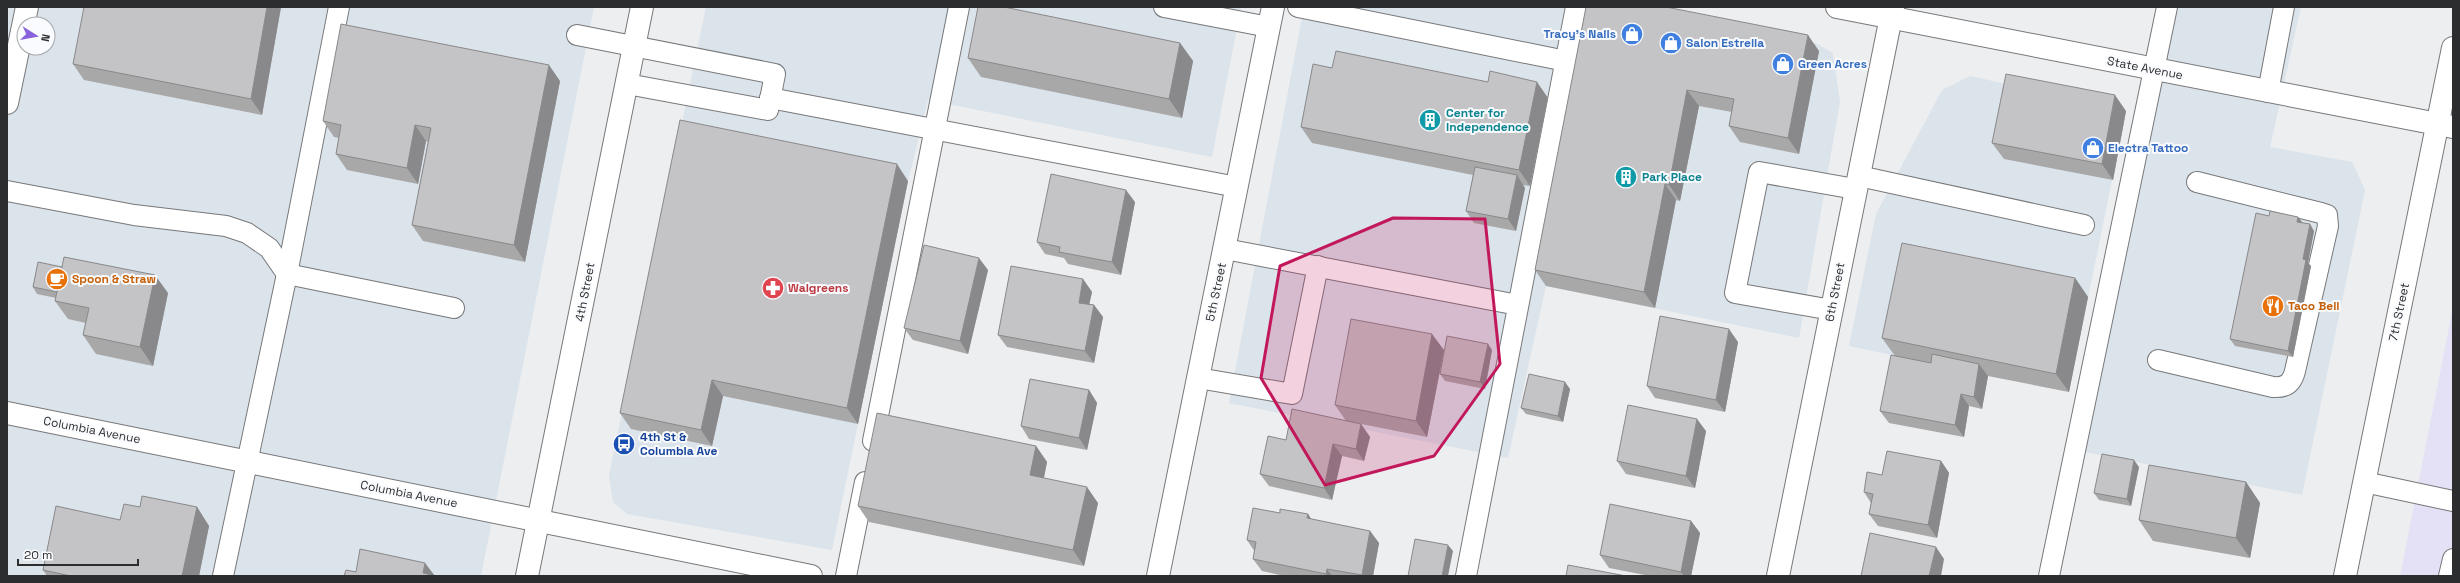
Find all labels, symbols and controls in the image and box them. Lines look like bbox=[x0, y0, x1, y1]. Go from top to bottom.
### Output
north arrow bbox=[16, 16, 56, 56]
shop icon: Tracy's Nails bbox=[1619, 21, 1645, 47]
place label: Tracy's Nails bbox=[1544, 26, 1616, 42]
shop icon: Salon Estrella bbox=[1658, 30, 1684, 56]
text: N bbox=[38, 33, 53, 43]
place label: Salon Estrella bbox=[1686, 35, 1764, 51]
shop icon: Green Acres bbox=[1770, 51, 1796, 77]
street label: State Avenue bbox=[2106, 53, 2184, 83]
place label: Green Acres bbox=[1798, 56, 1867, 72]
place label: Center for Independence bbox=[1446, 105, 1529, 135]
building icon: Center for Independence bbox=[1417, 107, 1443, 133]
shop icon: Electra Tattoo bbox=[2080, 135, 2106, 161]
place label: Electra Tattoo bbox=[2108, 140, 2188, 156]
building icon: Park Place bbox=[1613, 164, 1639, 190]
place label: Park Place bbox=[1642, 169, 1702, 185]
street label: 4th Street bbox=[571, 261, 599, 323]
street label: 5th Street bbox=[1202, 261, 1230, 323]
street label: 6th Street bbox=[1821, 261, 1849, 323]
cafe icon: Spoon & Straw bbox=[44, 266, 70, 292]
place label: Spoon & Straw bbox=[72, 271, 156, 287]
pharmacy icon: Walgreens bbox=[760, 275, 786, 301]
place label: Walgreens bbox=[788, 280, 849, 296]
street label: 7th Street bbox=[2385, 281, 2413, 343]
restaurant icon: Taco Bell bbox=[2260, 293, 2286, 319]
place label: Taco Bell bbox=[2288, 298, 2340, 314]
street label: Columbia Avenue bbox=[42, 413, 142, 447]
place label: 4th St & Columbia Ave bbox=[640, 429, 717, 459]
bus stop icon: 4th St & Columbia Ave bbox=[611, 431, 637, 457]
street label: Columbia Avenue bbox=[359, 477, 459, 511]
scale bar bbox=[18, 541, 138, 567]
text: 20 m bbox=[24, 547, 52, 563]

